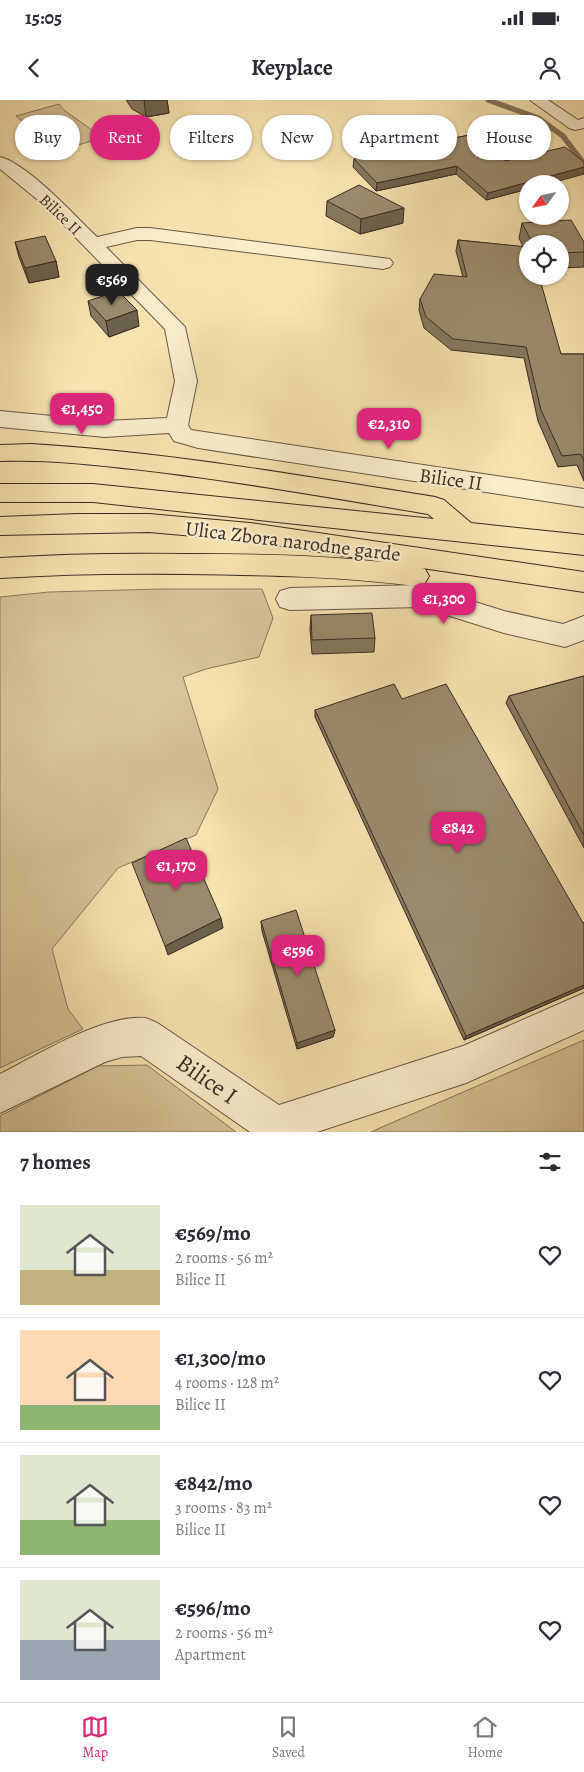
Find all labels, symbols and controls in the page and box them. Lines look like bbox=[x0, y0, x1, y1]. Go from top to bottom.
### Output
text: 15:05 bbox=[25, 5, 62, 31]
text: Keyplace bbox=[251, 53, 333, 83]
icon: back bbox=[20, 54, 48, 82]
icon: person bbox=[536, 54, 564, 82]
chip: Buy bbox=[15, 115, 80, 160]
chip: Rent bbox=[90, 115, 160, 160]
chip: Filters bbox=[170, 115, 252, 160]
chip: New bbox=[262, 115, 332, 160]
chip: Apartment bbox=[342, 115, 457, 160]
chip: House bbox=[467, 115, 551, 160]
north arrow bbox=[519, 175, 569, 225]
map controls bbox=[519, 175, 569, 285]
street label: Bilice II bbox=[34, 189, 86, 240]
button: locate bbox=[519, 235, 569, 285]
pin: €569 bbox=[82, 264, 142, 306]
text: €569 bbox=[97, 269, 127, 291]
pin: €1,450 bbox=[41, 392, 123, 435]
text: €1,450 bbox=[61, 398, 103, 420]
pin: €2,310 bbox=[348, 408, 430, 450]
text: €2,310 bbox=[368, 413, 410, 435]
street label: Bilice II bbox=[418, 462, 484, 497]
street label: Ulica Zbora narodne garde bbox=[184, 515, 402, 568]
pin: €1,300 bbox=[403, 582, 485, 625]
text: €1,300 bbox=[423, 588, 465, 610]
pin: €842 bbox=[428, 812, 488, 854]
text: €842 bbox=[442, 817, 474, 839]
pin: €1,170 bbox=[135, 850, 217, 892]
text: €1,170 bbox=[156, 855, 196, 877]
pin: €596 bbox=[268, 934, 328, 977]
text: €596 bbox=[283, 940, 313, 962]
street label: Bilice I bbox=[170, 1047, 244, 1111]
text: 7 homes bbox=[20, 1148, 91, 1176]
icon: filters bbox=[536, 1148, 564, 1176]
text: €569/mo bbox=[175, 1219, 251, 1247]
icon: home bbox=[60, 1225, 120, 1285]
icon: heart bbox=[536, 1241, 564, 1269]
text: 2 rooms · 56 m² bbox=[175, 1247, 273, 1269]
text: Bilice II bbox=[175, 1269, 226, 1291]
text: €1,300/mo bbox=[175, 1344, 266, 1372]
icon: home bbox=[60, 1350, 120, 1410]
icon: heart bbox=[536, 1366, 564, 1394]
text: 4 rooms · 128 m² bbox=[175, 1372, 279, 1394]
text: Bilice II bbox=[175, 1394, 226, 1416]
text: €842/mo bbox=[175, 1469, 253, 1497]
icon: home bbox=[60, 1475, 120, 1535]
icon: heart bbox=[536, 1491, 564, 1519]
text: 3 rooms · 83 m² bbox=[175, 1497, 272, 1519]
text: Bilice II bbox=[175, 1519, 226, 1541]
text: €596/mo bbox=[175, 1594, 251, 1622]
icon: home bbox=[60, 1600, 120, 1660]
icon: heart bbox=[536, 1616, 564, 1644]
text: 2 rooms · 56 m² bbox=[175, 1622, 273, 1644]
text: Apartment bbox=[175, 1644, 246, 1666]
tab: Map bbox=[81, 1713, 109, 1762]
tab: Saved bbox=[272, 1713, 305, 1762]
tab: Home bbox=[468, 1713, 503, 1762]

